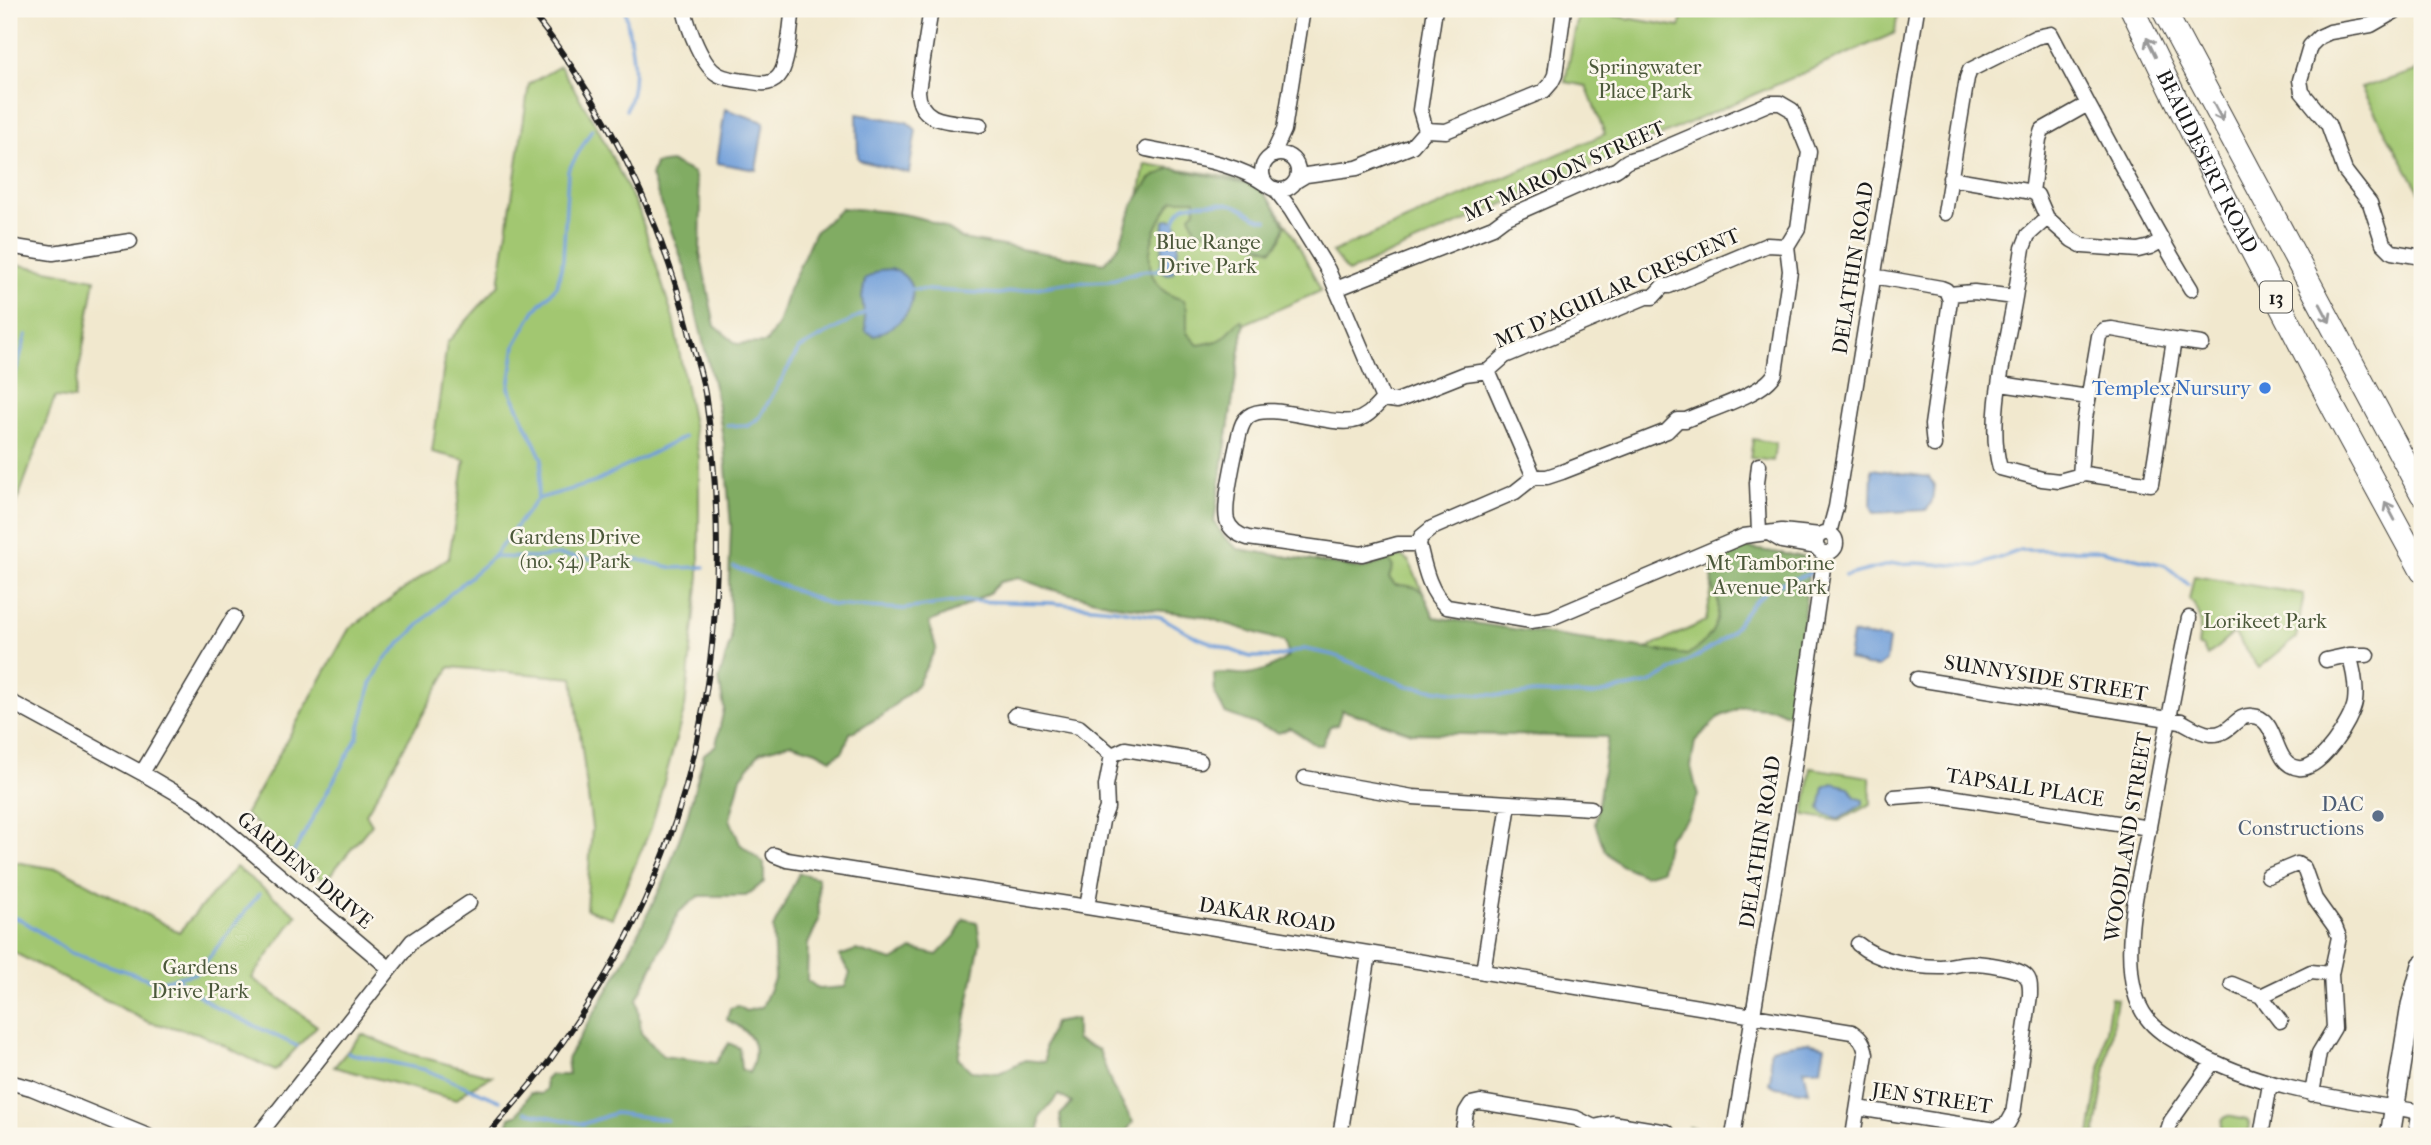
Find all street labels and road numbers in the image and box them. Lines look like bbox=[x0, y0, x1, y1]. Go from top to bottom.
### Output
street label: BEAUDESERT ROAD bbox=[2151, 66, 2263, 257]
street label: MT MAROON STREET bbox=[1459, 115, 1670, 226]
street label: DELATHIN ROAD bbox=[1827, 180, 1879, 356]
street label: MT D'AGUILAR CRESCENT bbox=[1490, 223, 1744, 353]
road number: 13 bbox=[2260, 282, 2292, 312]
street label: SUNNYSIDE STREET bbox=[1943, 650, 2150, 706]
street label: WOODLAND STREET bbox=[2099, 730, 2157, 945]
street label: DELATHIN ROAD bbox=[1734, 754, 1786, 930]
street label: TAPSALL PLACE bbox=[1944, 763, 2106, 811]
street label: GARDENS DRIVE bbox=[232, 806, 378, 934]
street label: DAKAR ROAD bbox=[1197, 892, 1337, 938]
street label: JEN STREET bbox=[1868, 1077, 1994, 1118]

